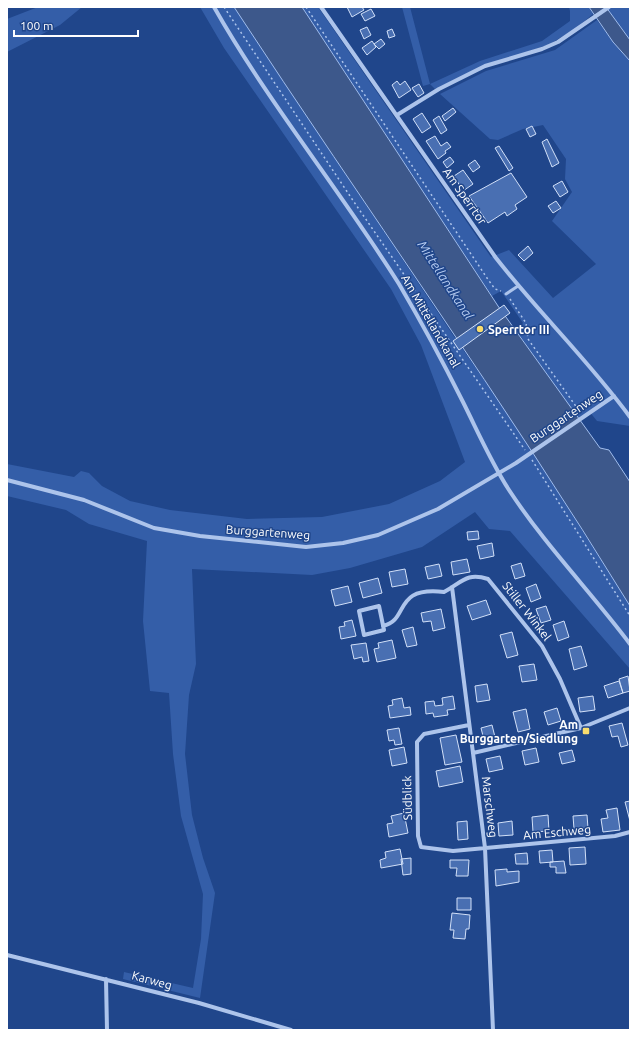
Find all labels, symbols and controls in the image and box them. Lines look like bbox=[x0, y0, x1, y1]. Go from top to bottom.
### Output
scale bar bbox=[14, 12, 138, 38]
text: 100 m bbox=[20, 19, 53, 32]
street label: Am Sperrtor bbox=[441, 165, 490, 227]
water label: Mittellandkanal bbox=[415, 238, 477, 322]
street label: Am Mittellandkanal bbox=[399, 272, 463, 370]
place label: Sperrtor III bbox=[488, 323, 550, 336]
marker: Sperrtor III bbox=[475, 324, 485, 334]
street label: Burggartenweg bbox=[527, 387, 605, 445]
street label: Burggartenweg bbox=[225, 523, 311, 541]
street label: Stiller Winkel bbox=[500, 579, 554, 643]
place label: Am Burggarten/Siedlung bbox=[460, 718, 578, 745]
marker: Am Burggarten/Siedlung bbox=[581, 726, 591, 736]
street label: Südblick bbox=[400, 775, 414, 821]
street label: Marschweg bbox=[480, 776, 500, 838]
street label: Am Eschweg bbox=[523, 823, 591, 841]
street label: Karweg bbox=[130, 968, 174, 992]

